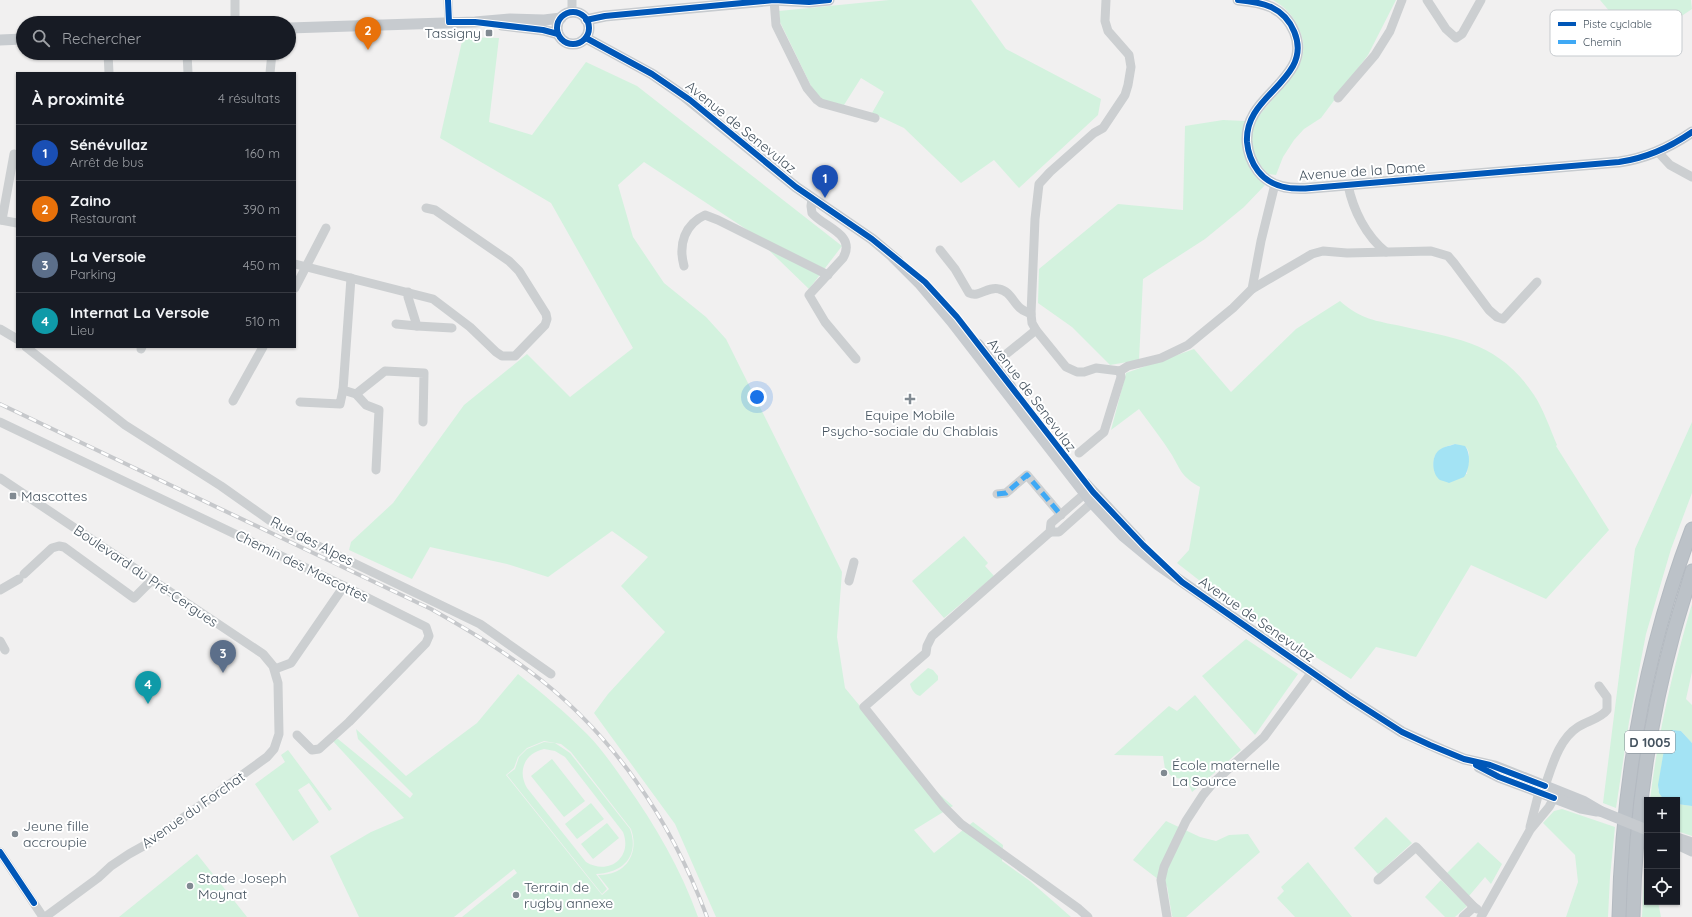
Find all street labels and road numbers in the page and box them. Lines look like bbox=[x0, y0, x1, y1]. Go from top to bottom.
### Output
street label: Avenue de Senevulaz bbox=[682, 77, 800, 177]
street label: Avenue de la Dame bbox=[1298, 158, 1426, 184]
street label: Avenue de Senevulaz bbox=[983, 335, 1081, 456]
street label: Rue des Alpes bbox=[267, 512, 357, 570]
street label: Boulevard du Pré-Cergues bbox=[70, 521, 222, 631]
street label: Chemin des Mascottes bbox=[233, 526, 371, 606]
street label: Avenue de Senevulaz bbox=[1196, 572, 1319, 666]
road number: D 1005 bbox=[1625, 731, 1675, 753]
street label: Avenue du Forchat bbox=[138, 768, 248, 852]

